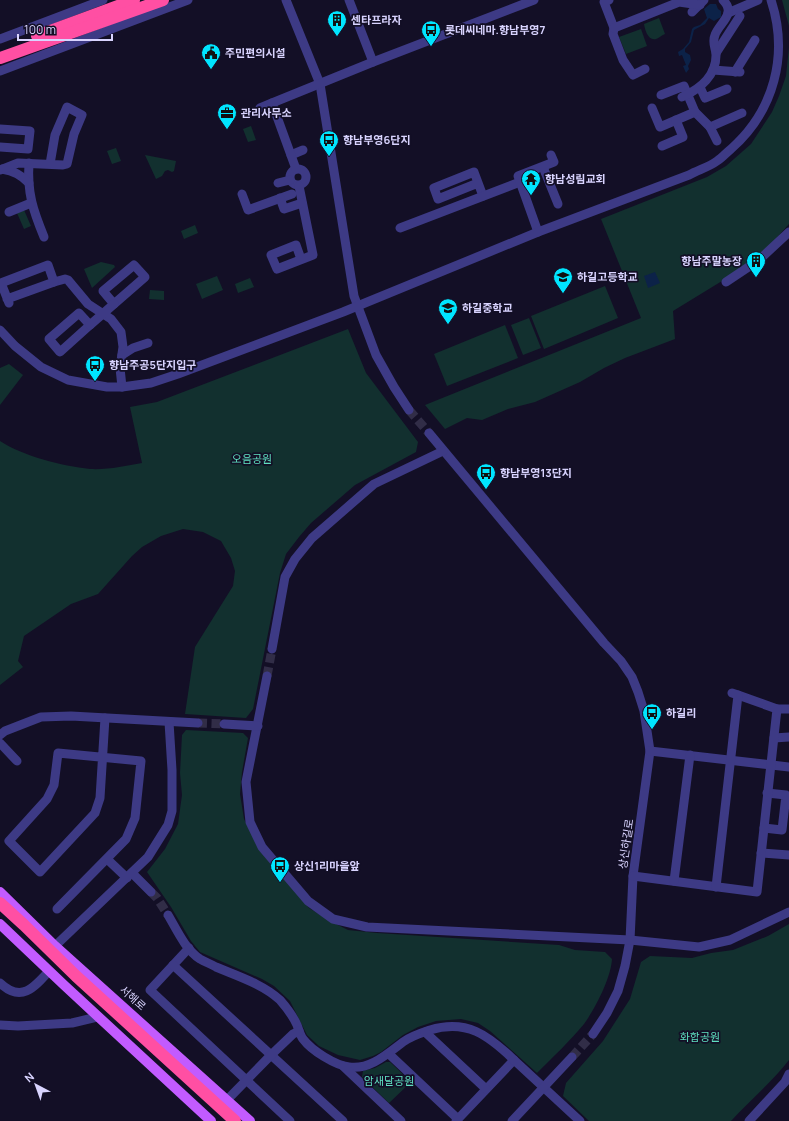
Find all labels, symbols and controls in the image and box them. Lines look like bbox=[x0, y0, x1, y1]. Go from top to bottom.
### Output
building icon: 센타프라자 bbox=[326, 9, 348, 37]
place label: 센타프라자 bbox=[351, 12, 402, 27]
scale bar bbox=[18, 16, 112, 42]
bus stop icon: 롯데씨네마.향남부영7 bbox=[420, 19, 442, 47]
text: 100 m bbox=[24, 21, 56, 38]
place label: 롯데씨네마.향남부영7 bbox=[445, 22, 545, 37]
public building icon: 주민편의시설 bbox=[200, 42, 222, 70]
place label: 주민편의시설 bbox=[225, 45, 286, 60]
office icon: 관리사무소 bbox=[216, 102, 238, 130]
place label: 관리사무소 bbox=[241, 105, 292, 120]
bus stop icon: 향남부영6단지 bbox=[318, 129, 340, 157]
place label: 향남부영6단지 bbox=[343, 132, 411, 147]
temple icon: 향남성림교회 bbox=[520, 168, 542, 196]
place label: 향남성림교회 bbox=[545, 171, 606, 186]
building icon: 향남주말농장 bbox=[745, 250, 767, 278]
place label: 향남주말농장 bbox=[681, 253, 742, 268]
school or university icon: 하길고등학교 bbox=[552, 266, 574, 294]
place label: 하길고등학교 bbox=[577, 269, 638, 284]
school or university icon: 하길중학교 bbox=[437, 297, 459, 325]
place label: 하길중학교 bbox=[462, 300, 513, 315]
bus stop icon: 향남주공5단지입구 bbox=[84, 354, 106, 382]
place label: 향남주공5단지입구 bbox=[109, 357, 196, 372]
park label: 오음공원 bbox=[232, 451, 272, 466]
bus stop icon: 향남부영13단지 bbox=[475, 462, 497, 490]
place label: 향남부영13단지 bbox=[500, 465, 572, 480]
bus stop icon: 하길리 bbox=[641, 702, 663, 730]
place label: 하길리 bbox=[666, 705, 696, 720]
street label: 상신하길로 bbox=[615, 818, 636, 870]
bus stop icon: 상신1리마을앞 bbox=[269, 855, 291, 883]
place label: 상신1리마을앞 bbox=[294, 858, 360, 873]
street label: 서해로 bbox=[117, 982, 150, 1013]
park label: 화합공원 bbox=[680, 1029, 720, 1044]
north arrow bbox=[16, 1065, 56, 1105]
text: N bbox=[21, 1069, 37, 1085]
park label: 암새달공원 bbox=[364, 1073, 414, 1088]

